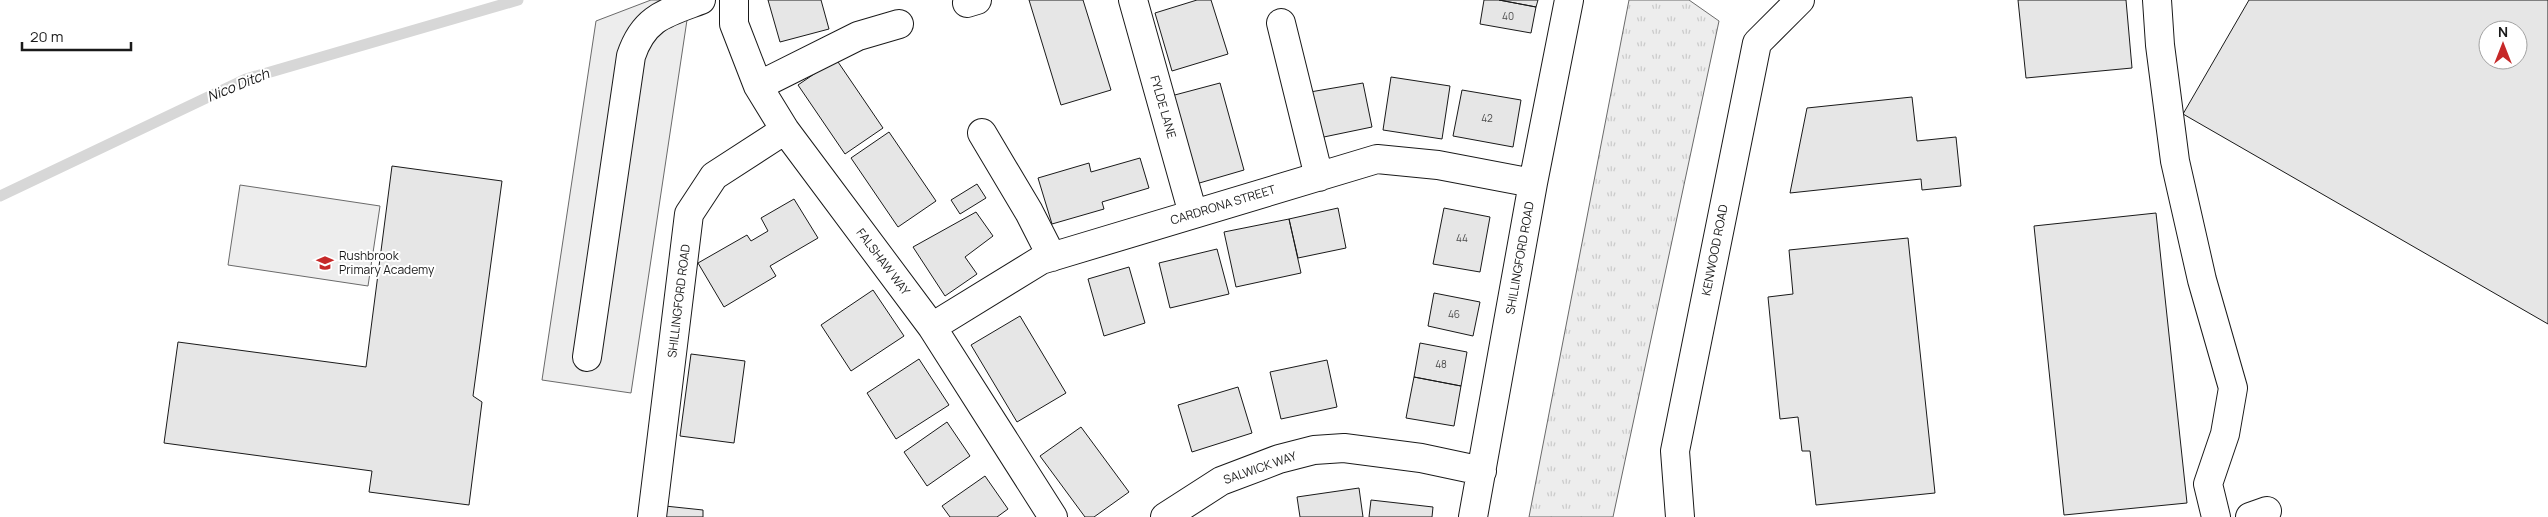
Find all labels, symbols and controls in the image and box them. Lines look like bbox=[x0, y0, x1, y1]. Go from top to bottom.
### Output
house number: 40 bbox=[1502, 9, 1514, 23]
scale bar bbox=[22, 20, 131, 52]
north arrow bbox=[2478, 20, 2528, 70]
text: N bbox=[2498, 22, 2508, 41]
text: 20 m bbox=[30, 26, 63, 47]
water label: Nico Ditch bbox=[204, 63, 272, 106]
street label: FYLDE LANE bbox=[1146, 73, 1181, 141]
house number: 42 bbox=[1481, 111, 1493, 125]
street label: CARDRONA STREET bbox=[1168, 180, 1278, 229]
street label: SHILLINGFORD ROAD bbox=[1501, 200, 1538, 316]
street label: KENWOOD ROAD bbox=[1697, 203, 1732, 297]
street label: FALSHAW WAY bbox=[853, 225, 914, 299]
house number: 44 bbox=[1456, 231, 1468, 245]
street label: SHILLINGFORD ROAD bbox=[663, 243, 694, 359]
place label: Rushbrook Primary Academy bbox=[339, 247, 435, 278]
school or university icon: Rushbrook Primary Academy bbox=[315, 253, 335, 273]
house number: 46 bbox=[1448, 307, 1460, 321]
house number: 48 bbox=[1435, 357, 1447, 371]
street label: SALWICK WAY bbox=[1221, 447, 1299, 488]

